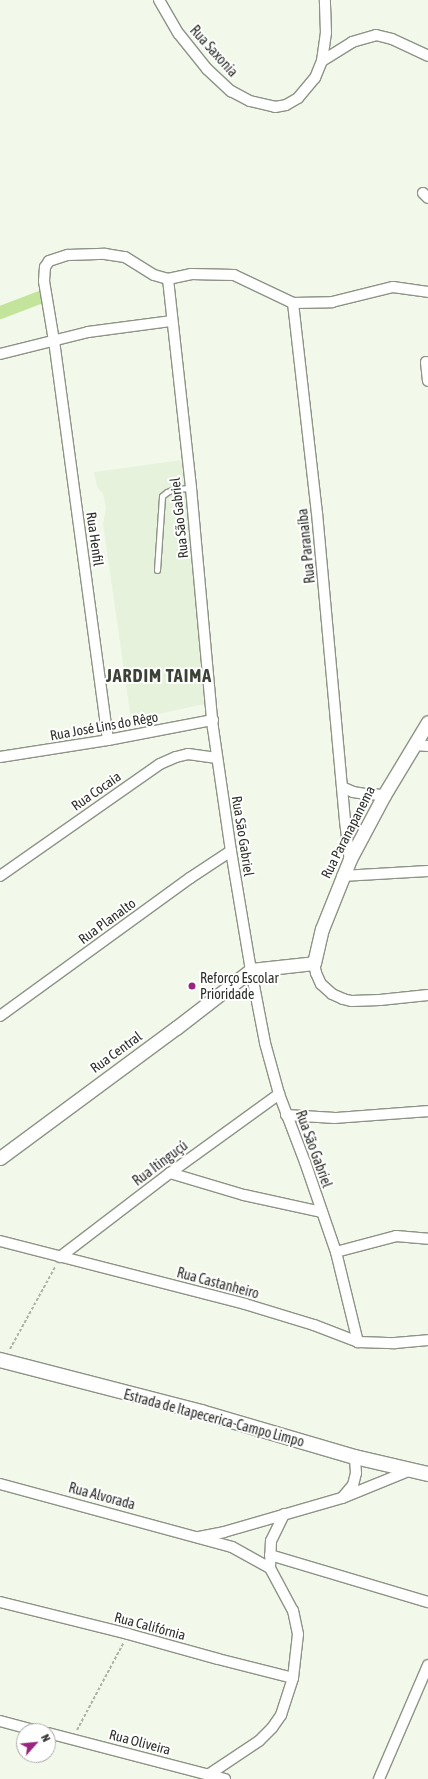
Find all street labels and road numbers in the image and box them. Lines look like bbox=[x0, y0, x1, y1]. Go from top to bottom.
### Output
street label: Rua Saxonia bbox=[187, 22, 241, 80]
street label: Rua São Gabriel bbox=[166, 477, 192, 559]
street label: Rua Paranaíba bbox=[294, 508, 318, 584]
street label: Rua Henfil bbox=[83, 511, 107, 567]
street label: Rua José Lins do Rêgo bbox=[49, 708, 159, 744]
street label: Rua Cocaia bbox=[68, 768, 124, 814]
street label: Rua Paranapanema bbox=[317, 783, 379, 881]
street label: Rua São Gabriel bbox=[228, 795, 258, 877]
street label: Rua Planalto bbox=[75, 895, 139, 947]
street label: Rua Central bbox=[87, 1028, 145, 1076]
street label: Rua São Gabriel bbox=[292, 1108, 336, 1190]
street label: Rua Itinguçú bbox=[129, 1137, 191, 1189]
street label: Rua Castanheiro bbox=[175, 1264, 261, 1302]
street label: Estrada de Itapecerica-Campo Limpo bbox=[122, 1386, 306, 1450]
street label: Rua Alvorada bbox=[67, 1479, 137, 1513]
street label: Rua Califórnia bbox=[113, 1608, 187, 1644]
street label: Rua Oliveira bbox=[107, 1726, 173, 1758]

